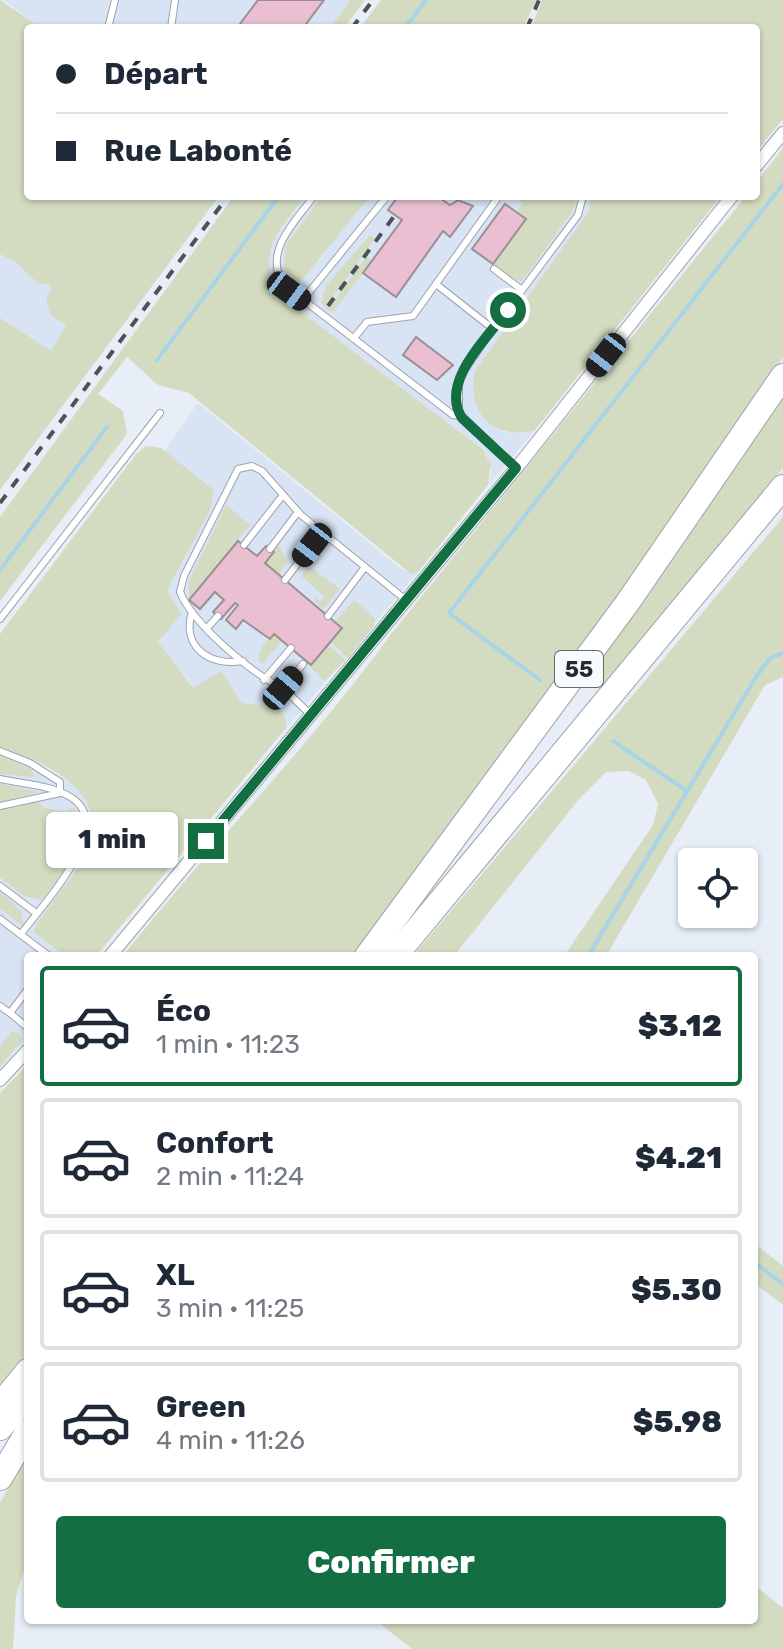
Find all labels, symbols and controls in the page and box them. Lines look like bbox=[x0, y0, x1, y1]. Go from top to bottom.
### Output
text: Départ bbox=[104, 56, 208, 92]
text: Rue Labonté bbox=[104, 133, 292, 169]
car bbox=[263, 267, 315, 315]
route start bbox=[490, 292, 526, 328]
car bbox=[582, 329, 630, 381]
car bbox=[288, 519, 336, 571]
road number: 55 bbox=[555, 651, 603, 687]
car bbox=[258, 662, 308, 714]
callout: 1 min bbox=[46, 813, 178, 869]
route end bbox=[188, 823, 224, 859]
text: 1 min bbox=[78, 824, 146, 855]
map controls bbox=[678, 848, 758, 928]
button: locate bbox=[678, 848, 758, 928]
icon: car bbox=[60, 990, 132, 1062]
text: Éco bbox=[156, 993, 211, 1029]
text: $3.12 bbox=[638, 1008, 722, 1044]
text: 1 min · 11:23 bbox=[156, 1029, 300, 1060]
icon: car bbox=[60, 1122, 132, 1194]
text: Confort bbox=[156, 1125, 274, 1161]
text: $4.21 bbox=[635, 1140, 722, 1176]
text: 2 min · 11:24 bbox=[156, 1161, 304, 1192]
icon: car bbox=[60, 1254, 132, 1326]
text: XL bbox=[156, 1257, 195, 1293]
text: $5.30 bbox=[631, 1272, 722, 1308]
text: 3 min · 11:25 bbox=[156, 1293, 304, 1324]
icon: car bbox=[60, 1386, 132, 1458]
text: Green bbox=[156, 1389, 246, 1425]
text: $5.98 bbox=[633, 1404, 722, 1440]
text: 4 min · 11:26 bbox=[156, 1425, 305, 1456]
button: Confirmer bbox=[56, 1516, 726, 1608]

